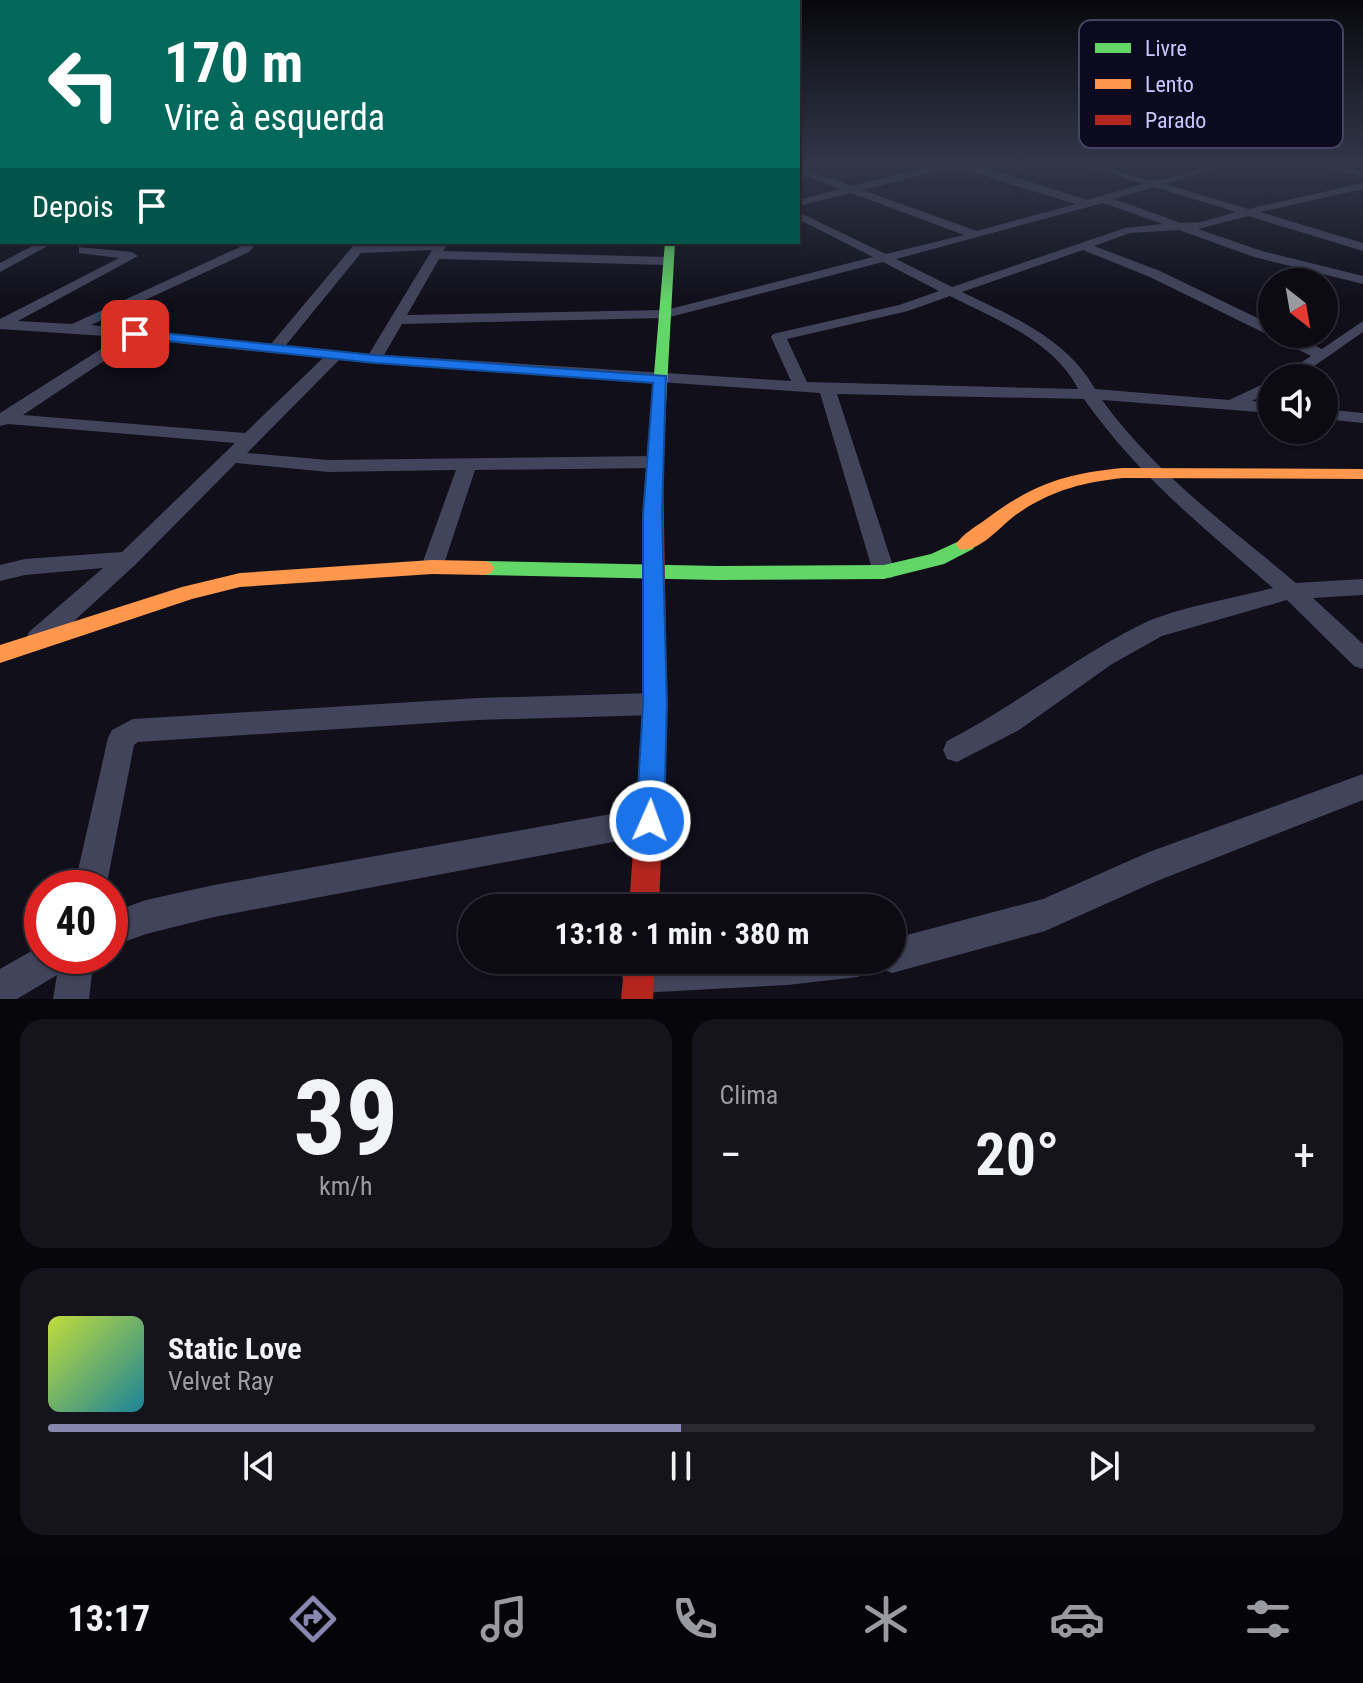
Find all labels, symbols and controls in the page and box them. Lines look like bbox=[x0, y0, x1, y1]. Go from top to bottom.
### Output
legend bbox=[1079, 20, 1343, 148]
text: 170 m bbox=[164, 30, 303, 96]
icon: left bbox=[32, 32, 136, 136]
text: Livre bbox=[1145, 36, 1187, 61]
text: Lento bbox=[1145, 72, 1194, 97]
text: Vire à esquerda bbox=[164, 97, 385, 139]
text: Parado bbox=[1145, 108, 1206, 133]
icon: arrive bbox=[130, 184, 174, 228]
text: Depois bbox=[32, 189, 114, 224]
north arrow bbox=[1258, 268, 1338, 348]
map controls bbox=[1258, 268, 1338, 444]
pin bbox=[101, 300, 169, 368]
icon: arrive bbox=[113, 312, 157, 356]
button: sound bbox=[1258, 364, 1338, 444]
position arrow bbox=[608, 779, 692, 863]
speed limit sign: 40 bbox=[24, 870, 128, 974]
text: 13:18 · 1 min · 380 m bbox=[555, 916, 809, 951]
text: 39 bbox=[293, 1058, 398, 1179]
text: Clima bbox=[720, 1080, 778, 1110]
text: 20° bbox=[975, 1119, 1059, 1190]
text: − bbox=[720, 1129, 742, 1181]
text: + bbox=[1293, 1129, 1315, 1181]
text: km/h bbox=[319, 1171, 373, 1201]
text: Static Love bbox=[168, 1331, 302, 1366]
text: Velvet Ray bbox=[168, 1366, 274, 1396]
icon: previous bbox=[237, 1444, 281, 1488]
icon: pause bbox=[659, 1444, 703, 1488]
icon: next bbox=[1082, 1444, 1126, 1488]
icon: directions bbox=[285, 1591, 341, 1647]
icon: music bbox=[476, 1591, 532, 1647]
icon: phone bbox=[667, 1591, 723, 1647]
icon: climate bbox=[858, 1591, 914, 1647]
icon: car bbox=[1049, 1591, 1105, 1647]
icon: filters bbox=[1240, 1591, 1296, 1647]
text: 13:17 bbox=[67, 1598, 150, 1640]

